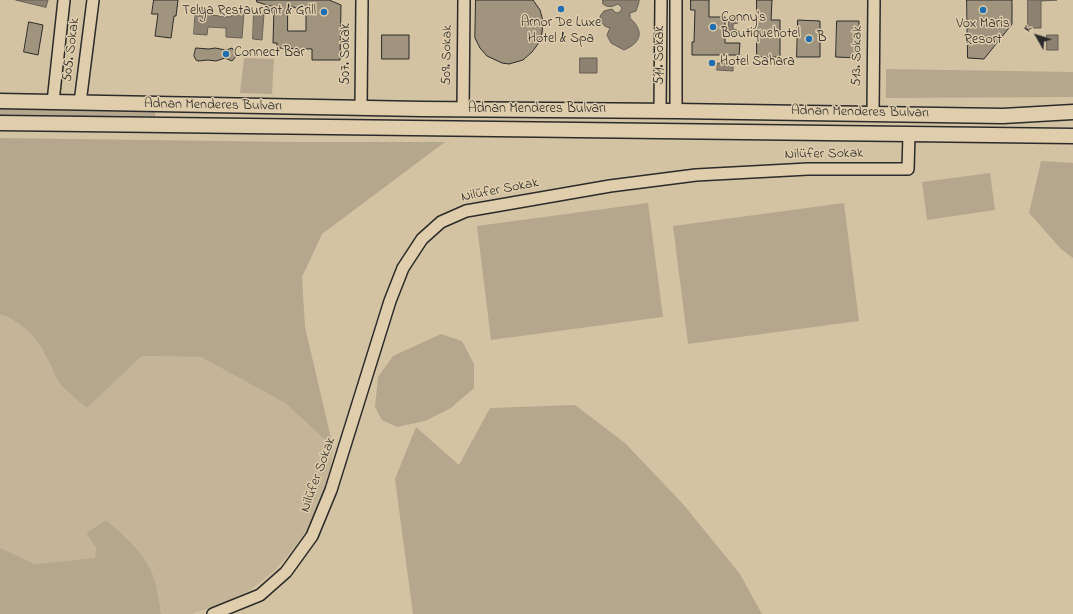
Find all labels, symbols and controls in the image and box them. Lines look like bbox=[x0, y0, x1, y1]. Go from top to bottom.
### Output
place label: Telya Restaurant & Grill bbox=[182, 4, 316, 20]
marker: Arnor De Luxe Hotel & Spa bbox=[556, 4, 566, 14]
marker: Vox Maris Resort bbox=[978, 5, 988, 15]
marker: Telya Restaurant & Grill bbox=[319, 7, 329, 17]
place label: Conny's Boutiquehotel bbox=[721, 11, 800, 44]
place label: Arnor De Luxe Hotel & Spa bbox=[521, 16, 601, 48]
north arrow bbox=[1017, 16, 1057, 56]
street label: 505. Sokak bbox=[60, 17, 84, 83]
place label: Vox Maris Resort bbox=[956, 17, 1010, 50]
text: K bbox=[1020, 21, 1036, 36]
marker: Conny's Boutiquehotel bbox=[708, 22, 718, 32]
street label: 507. Sokak bbox=[339, 23, 355, 85]
street label: 509. Sokak bbox=[439, 25, 457, 85]
street label: 511. Sokak bbox=[653, 26, 669, 84]
street label: 513. Sokak bbox=[849, 26, 867, 86]
place label: B bbox=[817, 31, 826, 47]
marker: B bbox=[804, 34, 814, 44]
place label: Connect Bar bbox=[234, 46, 305, 62]
marker: Connect Bar bbox=[221, 49, 231, 59]
place label: Hotel Sahara bbox=[720, 55, 795, 71]
marker: Hotel Sahara bbox=[707, 58, 717, 68]
street label: Adnan Menderes Bulvarı bbox=[144, 96, 282, 116]
street label: Adnan Menderes Bulvarı bbox=[468, 102, 606, 118]
street label: Adnan Menderes Bulvarı bbox=[791, 103, 929, 123]
street label: Nilüfer Sokak bbox=[785, 146, 863, 164]
street label: Nilüfer Sokak bbox=[460, 175, 540, 207]
street label: Nilüfer Sokak bbox=[298, 435, 340, 515]

